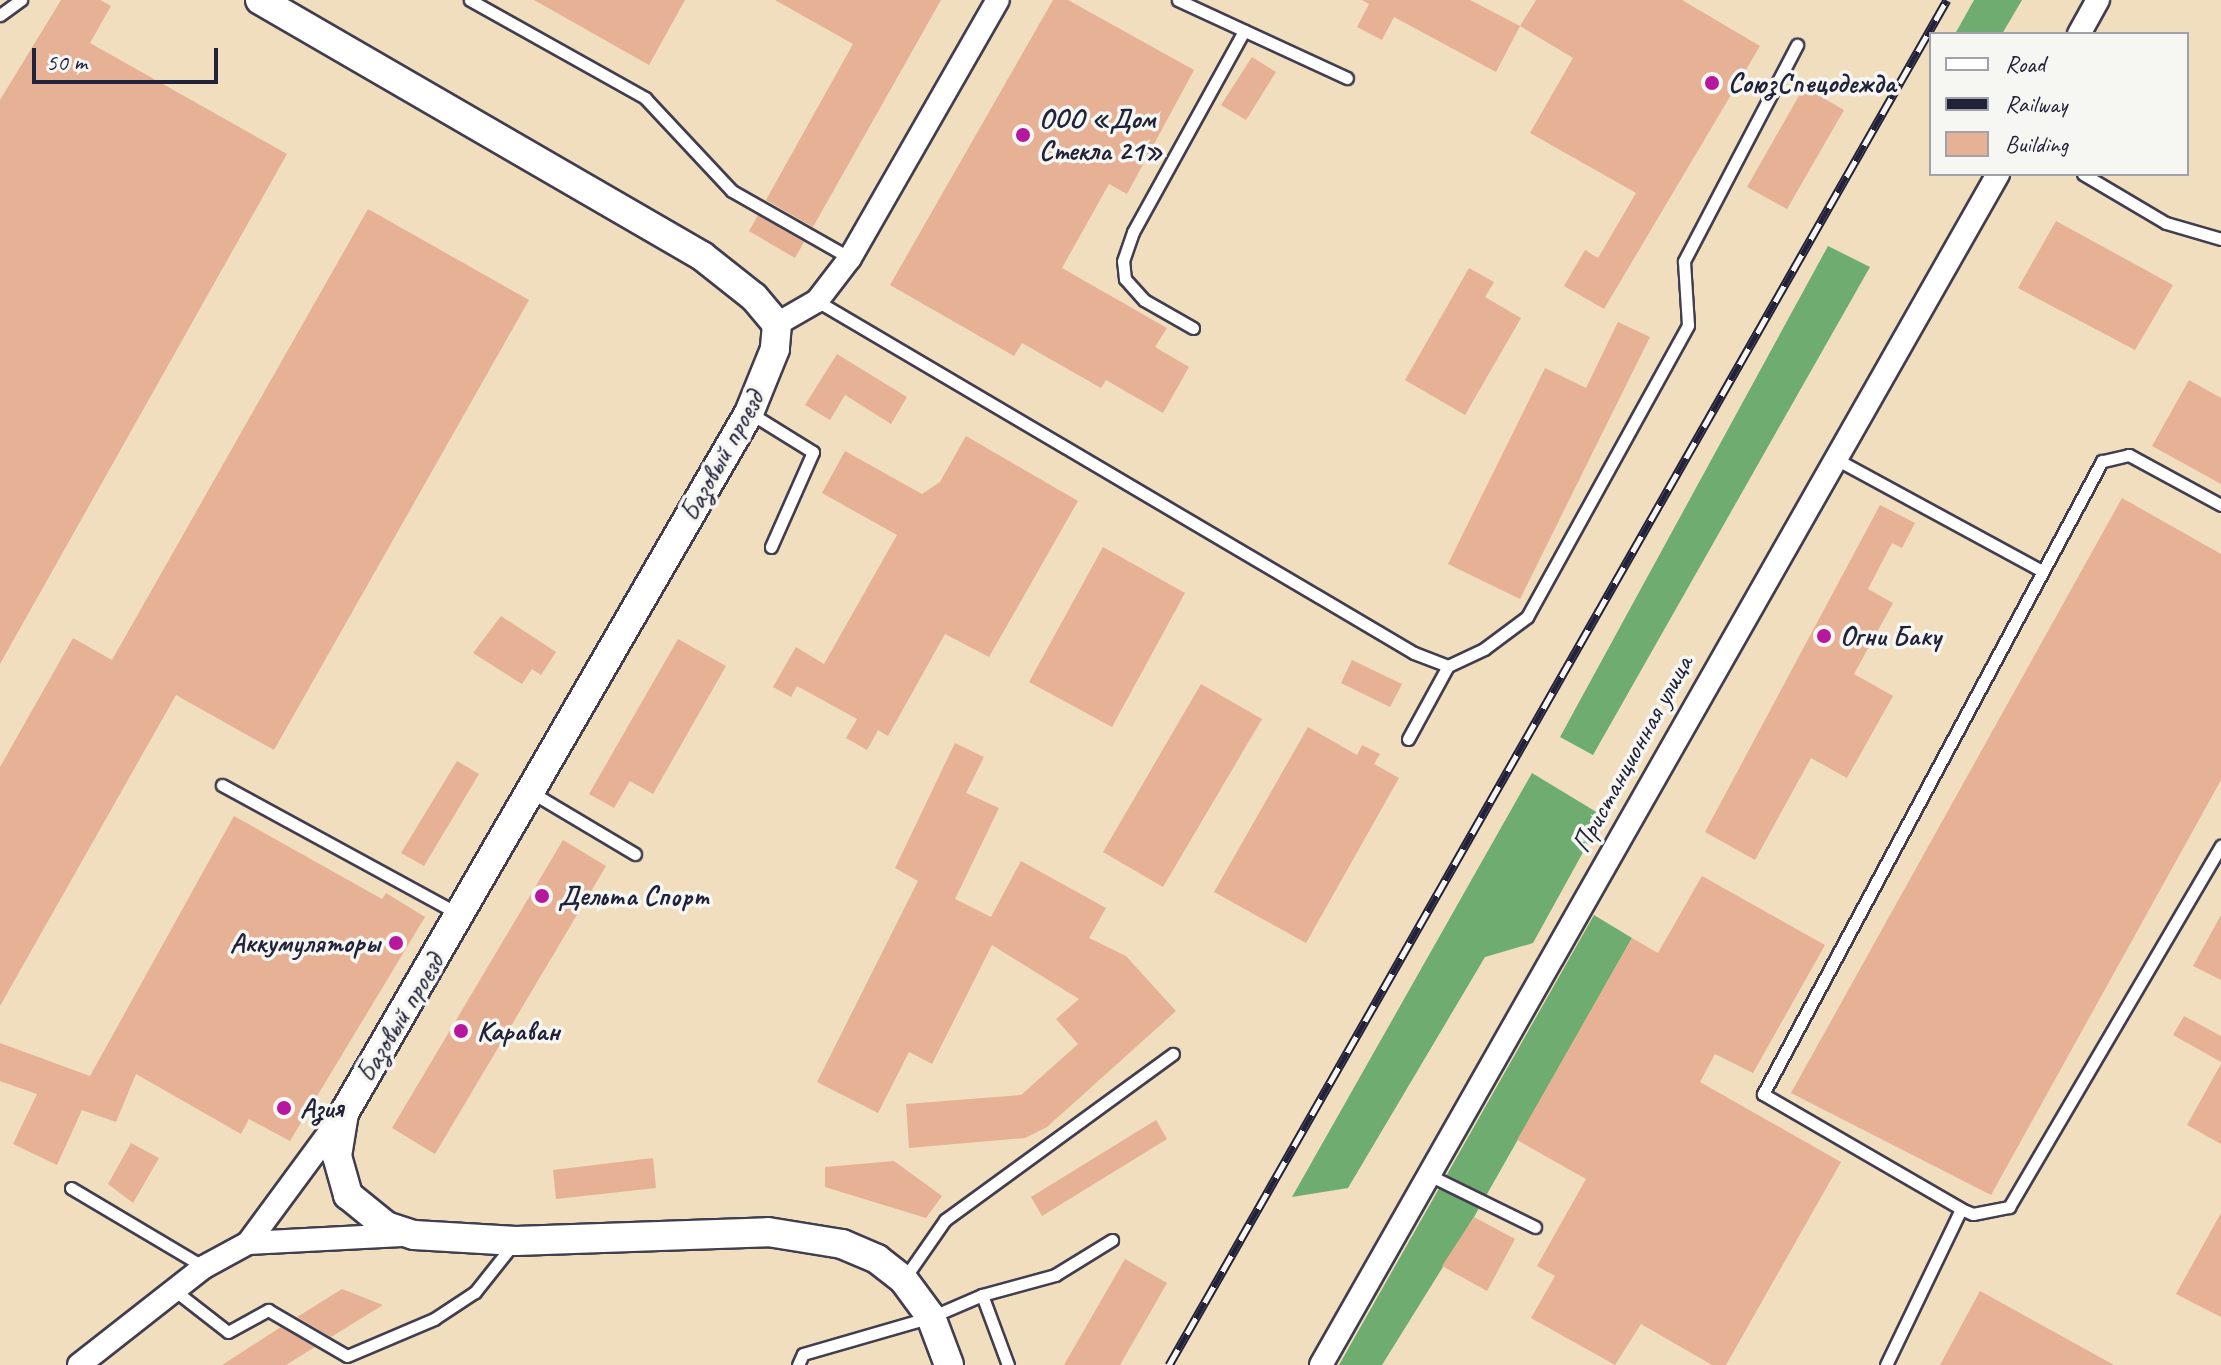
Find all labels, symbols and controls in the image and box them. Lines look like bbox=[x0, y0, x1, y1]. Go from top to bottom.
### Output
scale bar bbox=[36, 32, 222, 82]
legend bbox=[1929, 32, 2189, 176]
text: 50 m bbox=[46, 47, 87, 77]
text: Road bbox=[2005, 49, 2045, 79]
place label: СоюзСпецодежда bbox=[1728, 66, 1896, 100]
marker: СоюзСпецодежда bbox=[1703, 74, 1721, 92]
text: Railway bbox=[2005, 89, 2067, 119]
place label: ООО «Дом Стекла 21» bbox=[1039, 102, 1163, 168]
marker: ООО «Дом Стекла 21» bbox=[1014, 126, 1032, 144]
text: Building bbox=[2005, 129, 2068, 159]
street label: Базовый проезд bbox=[673, 385, 771, 527]
place label: Огни Баку bbox=[1840, 619, 1942, 653]
marker: Огни Баку bbox=[1815, 627, 1833, 645]
street label: Пристанционная улица bbox=[1564, 649, 1700, 859]
place label: Дельта Спорт bbox=[558, 879, 708, 913]
marker: Дельта Спорт bbox=[533, 887, 551, 905]
place label: Аккумуляторы bbox=[230, 926, 380, 960]
marker: Аккумуляторы bbox=[387, 934, 405, 952]
street label: Базовый проезд bbox=[349, 948, 451, 1088]
place label: Караван bbox=[477, 1014, 560, 1048]
marker: Караван bbox=[452, 1022, 470, 1040]
place label: Азия bbox=[300, 1091, 343, 1125]
marker: Азия bbox=[275, 1099, 293, 1117]

